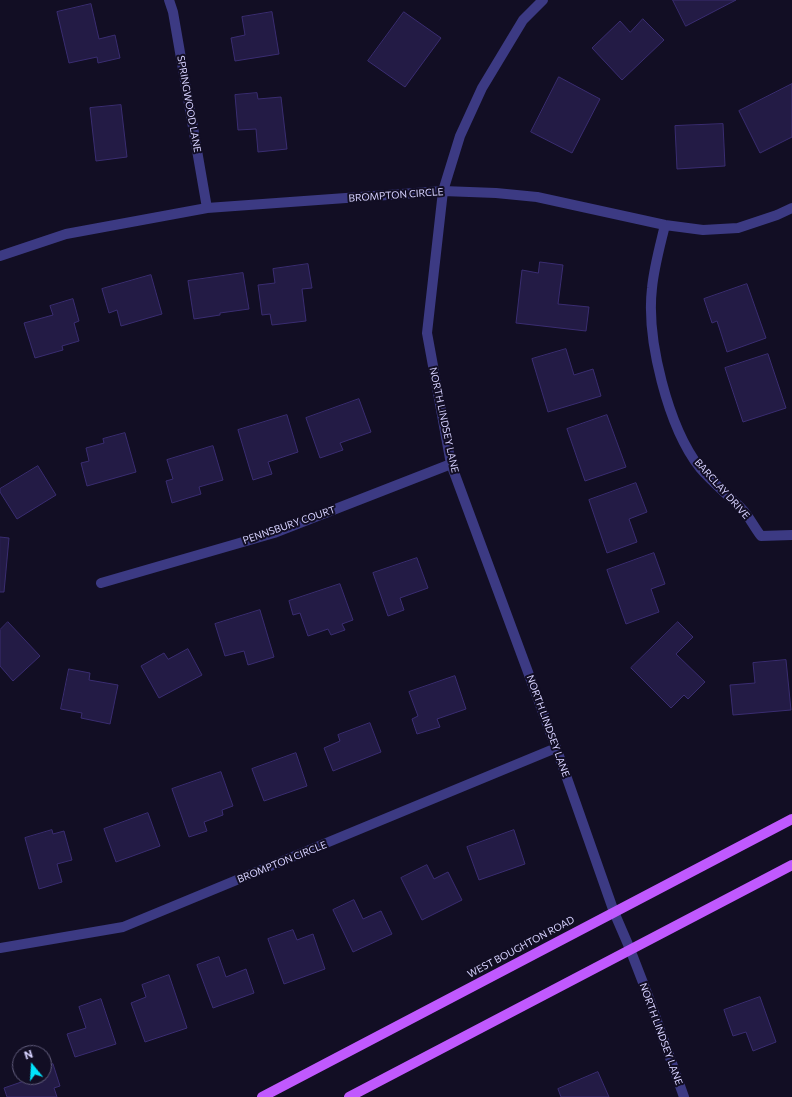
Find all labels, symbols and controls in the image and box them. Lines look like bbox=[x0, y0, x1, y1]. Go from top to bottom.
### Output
street label: SPRINGWOOD LANE bbox=[175, 55, 203, 153]
street label: BROMPTON CIRCLE bbox=[348, 186, 444, 204]
street label: NORTH LINDSEY LANE bbox=[427, 366, 461, 474]
street label: BARCLAY DRIVE bbox=[692, 457, 752, 521]
street label: PENNSBURY COURT bbox=[241, 504, 337, 546]
street label: NORTH LINDSEY LANE bbox=[524, 673, 572, 779]
street label: BROMPTON CIRCLE bbox=[236, 839, 328, 885]
street label: WEST BOUGHTON ROAD bbox=[465, 914, 577, 980]
street label: NORTH LINDSEY LANE bbox=[637, 981, 685, 1087]
north arrow bbox=[12, 1045, 52, 1085]
text: N bbox=[22, 1047, 34, 1062]

